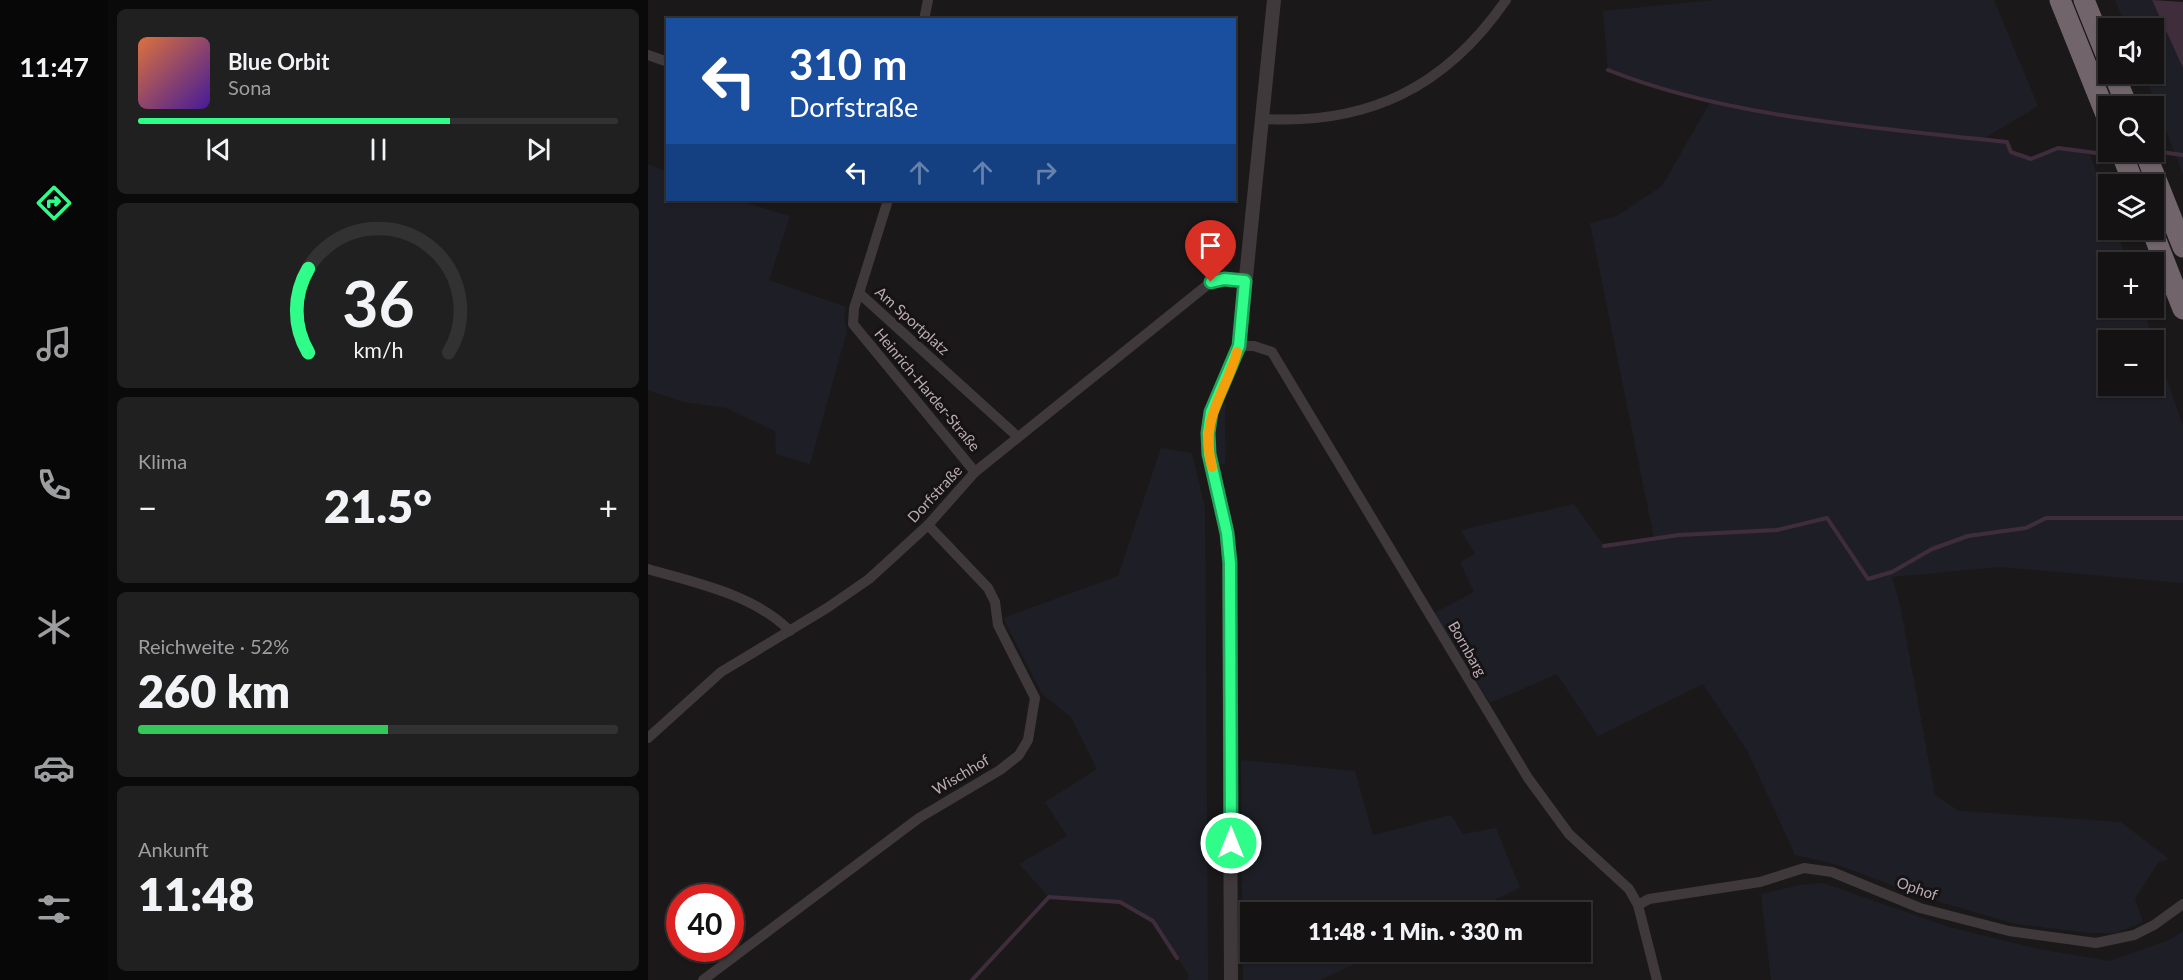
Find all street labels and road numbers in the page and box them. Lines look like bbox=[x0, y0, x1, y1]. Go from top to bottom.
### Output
street label: Am Sportplatz bbox=[872, 282, 954, 358]
street label: Heinrich-Harder-Straße bbox=[871, 324, 984, 454]
street label: Dorfstraße bbox=[903, 461, 965, 526]
street label: Bornbarg bbox=[1445, 618, 1491, 680]
street label: Wischhof bbox=[929, 750, 993, 798]
street label: Ophof bbox=[1894, 873, 1941, 904]

